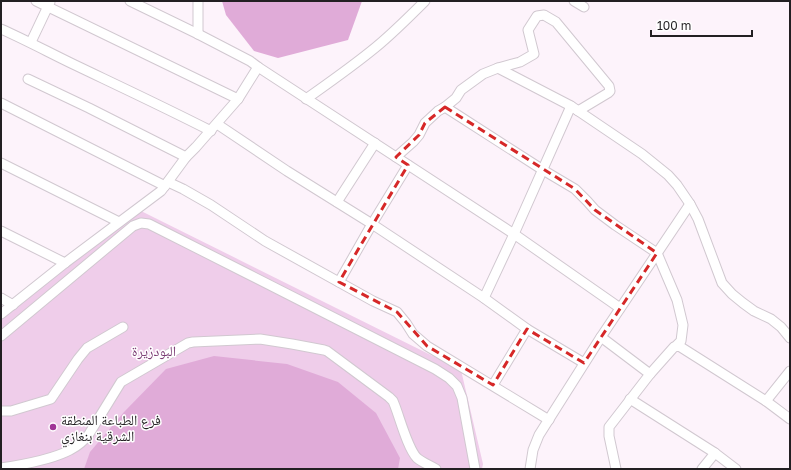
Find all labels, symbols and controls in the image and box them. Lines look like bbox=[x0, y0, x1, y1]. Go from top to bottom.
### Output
scale bar bbox=[651, 12, 752, 38]
text: 100 m bbox=[657, 18, 691, 33]
park label: البودزيرة bbox=[132, 342, 176, 360]
place label: فرع الطباعة المنطقة الشرقية بنغازي bbox=[61, 411, 161, 447]
marker: فرع الطباعة المنطقة الشرقية بنغازي bbox=[48, 422, 58, 432]

